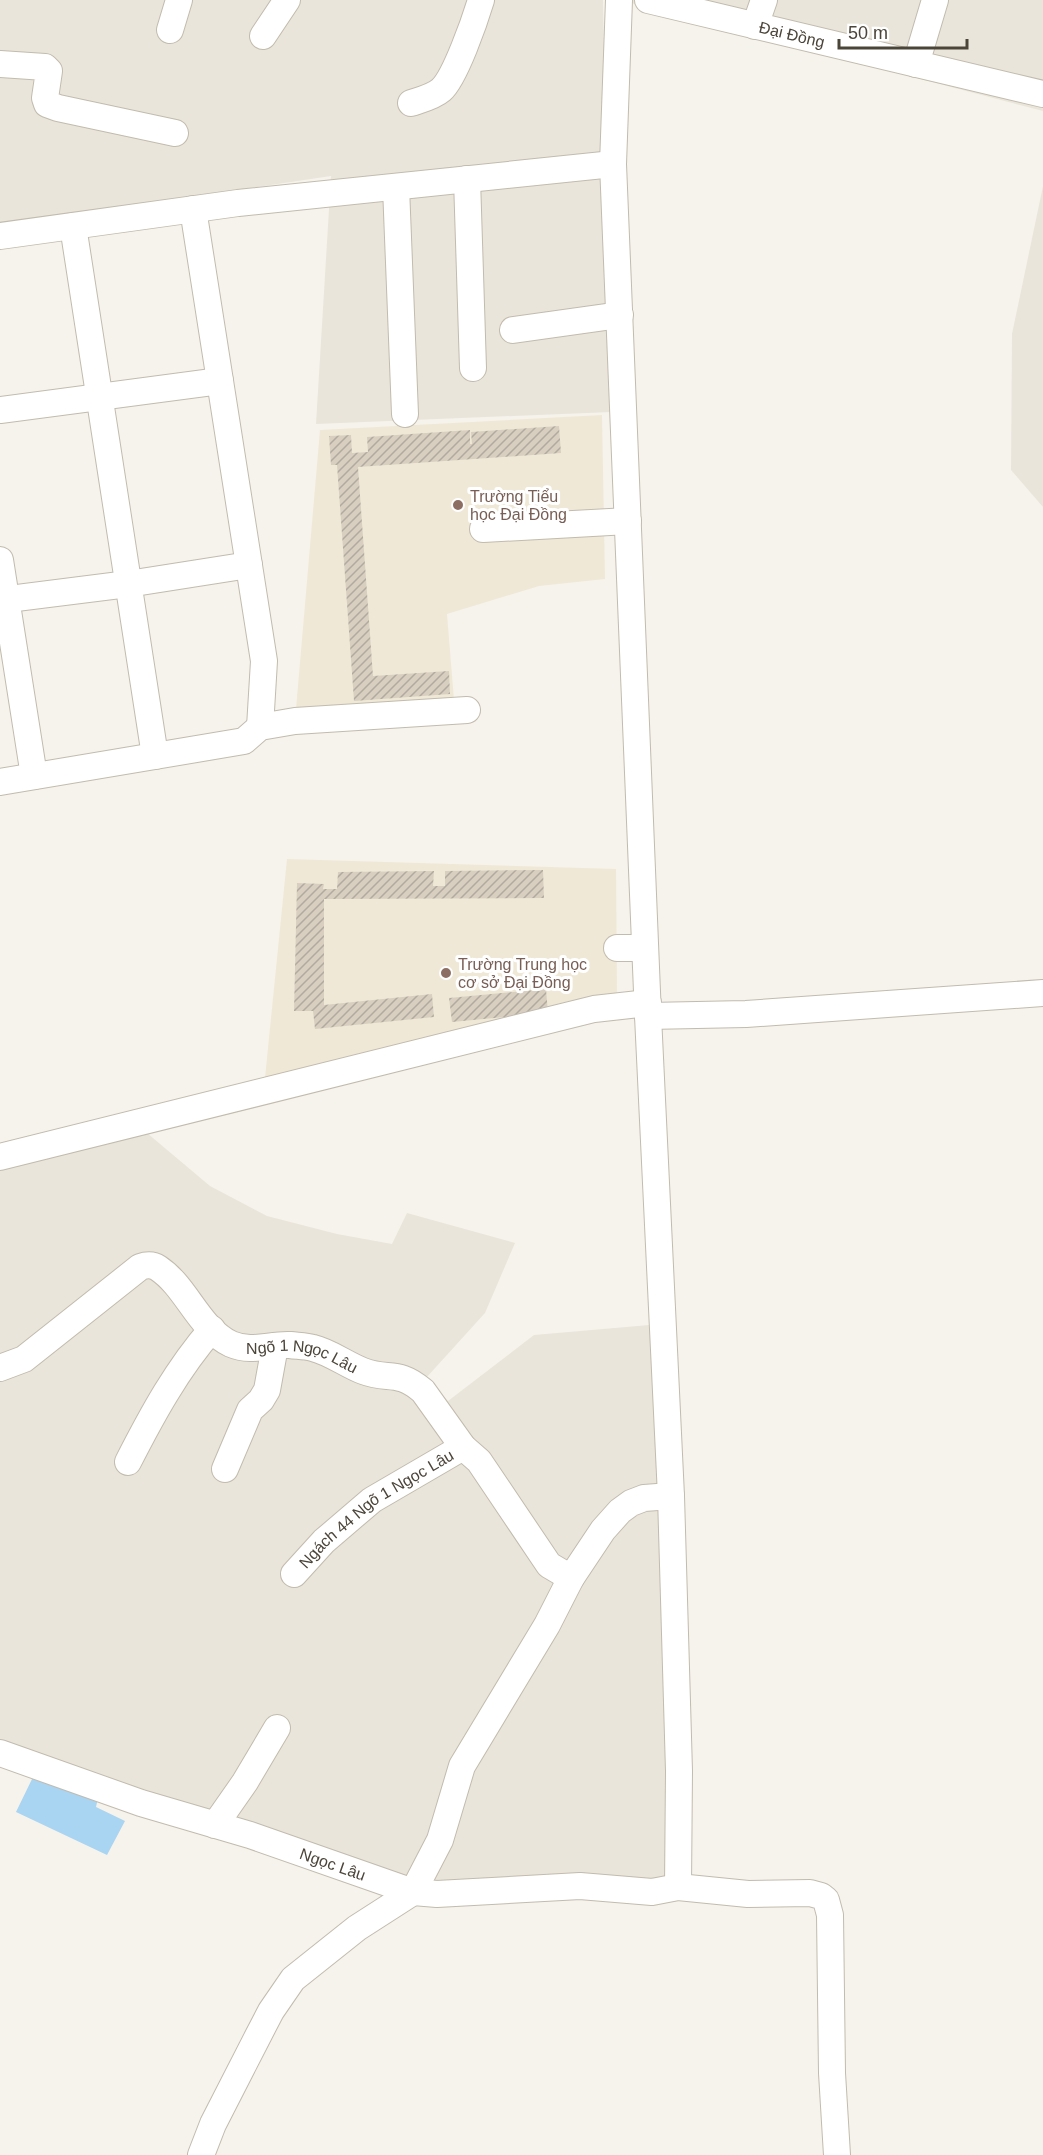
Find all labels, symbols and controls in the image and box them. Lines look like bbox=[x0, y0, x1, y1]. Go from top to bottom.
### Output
scale bar bbox=[839, 12, 966, 50]
street label: Đại Đồng bbox=[758, 18, 826, 50]
text: 50 m bbox=[848, 23, 888, 43]
place label: Trường Tiểu học Đại Đồng bbox=[470, 488, 567, 523]
marker: Trường Tiểu học Đại Đồng bbox=[451, 498, 465, 512]
place label: Trường Trung học cơ sở Đại Đồng bbox=[458, 956, 587, 991]
marker: Trường Trung học cơ sở Đại Đồng bbox=[439, 966, 453, 980]
street label: Ngõ 1 Ngọc Lâu bbox=[246, 1336, 361, 1376]
street label: Ngách 44 Ngõ 1 Ngọc Lâu bbox=[296, 1446, 456, 1571]
street label: Ngọc Lâu bbox=[298, 1845, 368, 1883]

